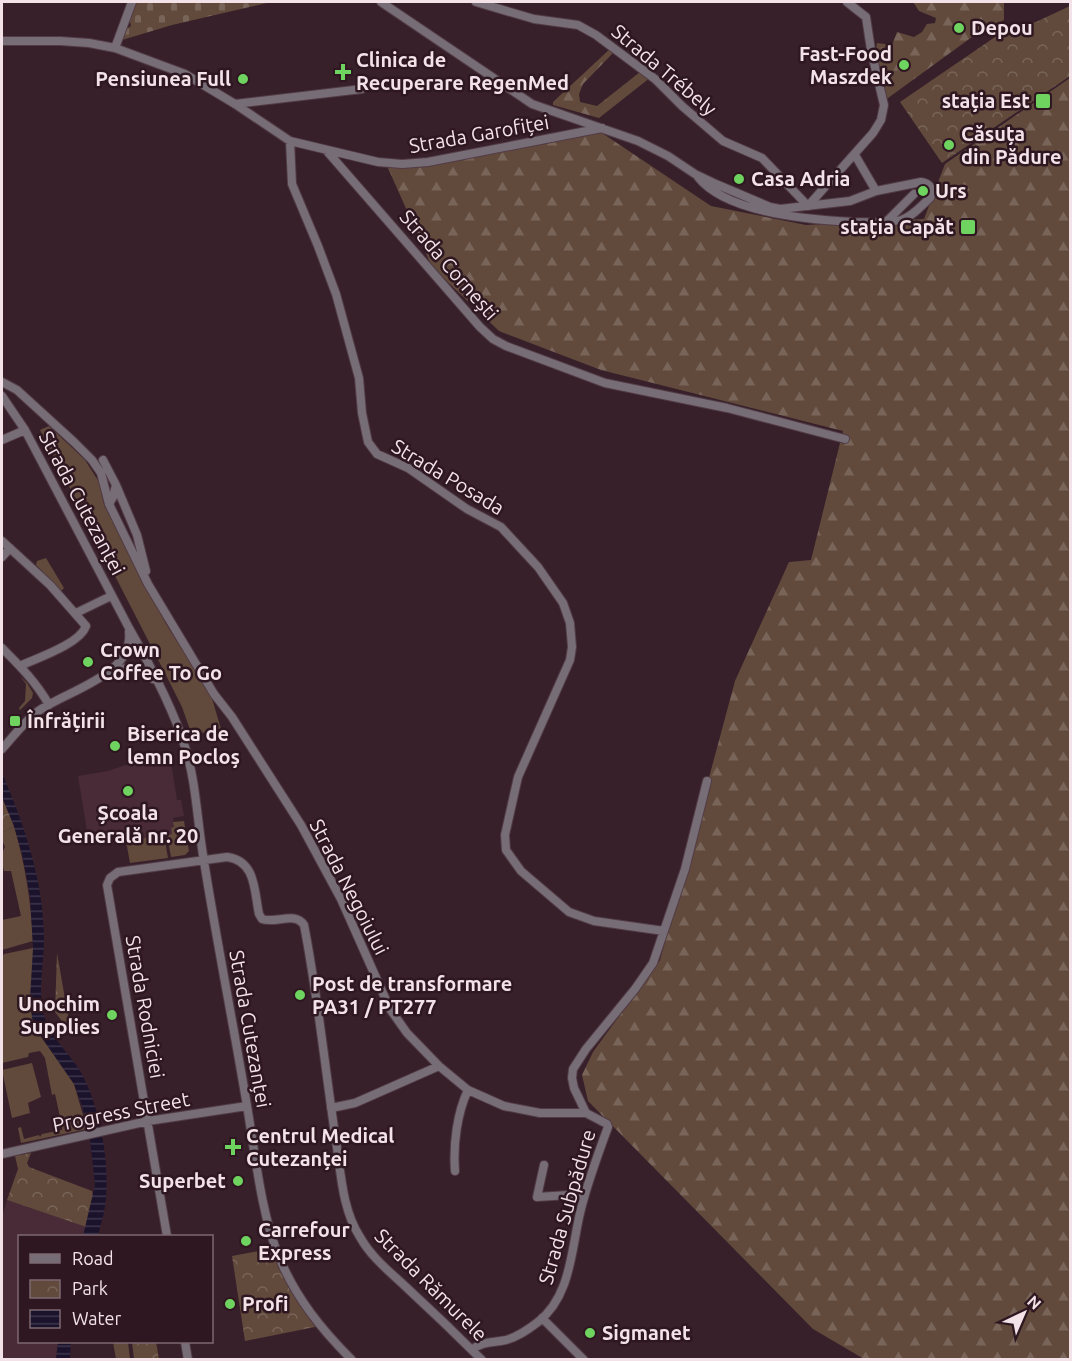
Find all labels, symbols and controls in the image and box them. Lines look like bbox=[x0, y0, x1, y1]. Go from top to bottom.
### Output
place label: Depou bbox=[971, 16, 1033, 39]
street label: Strada Trébely bbox=[607, 19, 722, 120]
marker: Depou bbox=[952, 21, 966, 35]
place label: Fast-Food Maszdek bbox=[799, 42, 892, 88]
place label: Clinica de Recuperare RegenMed bbox=[356, 48, 569, 94]
marker: Fast-Food Maszdek bbox=[897, 58, 911, 72]
marker: Clinica de Recuperare RegenMed bbox=[334, 63, 352, 81]
place label: Pensiunea Full bbox=[95, 67, 231, 90]
marker: Pensiunea Full bbox=[236, 72, 250, 86]
place label: stația Est bbox=[942, 89, 1030, 112]
marker: stația Est bbox=[1034, 92, 1052, 110]
street label: Strada Garofiței bbox=[407, 110, 551, 157]
place label: Căsuța din Pădure bbox=[961, 122, 1061, 168]
marker: Căsuța din Pădure bbox=[942, 138, 956, 152]
place label: Casa Adria bbox=[751, 167, 850, 190]
marker: Casa Adria bbox=[732, 172, 746, 186]
place label: Urs bbox=[935, 179, 967, 202]
marker: Urs bbox=[916, 184, 930, 198]
street label: Strada Cornești bbox=[395, 205, 503, 324]
place label: stația Capăt bbox=[840, 215, 954, 238]
marker: stația Capăt bbox=[959, 218, 977, 236]
street label: Strada Cutezanței bbox=[35, 427, 130, 579]
street label: Strada Posada bbox=[388, 434, 509, 519]
place label: Crown Coffee To Go bbox=[100, 638, 222, 684]
marker: Crown Coffee To Go bbox=[81, 655, 95, 669]
place label: Înfrățirii bbox=[27, 709, 105, 732]
marker: Înfrățirii bbox=[8, 714, 22, 728]
place label: Biserica de lemn Pocloș bbox=[127, 722, 240, 768]
marker: Biserica de lemn Pocloș bbox=[108, 739, 122, 753]
marker: Școala Generală nr. 20 bbox=[121, 784, 135, 798]
place label: Școala Generală nr. 20 bbox=[58, 801, 198, 847]
street label: Strada Negoiului bbox=[305, 815, 394, 958]
street label: Strada Rodniciei bbox=[122, 934, 169, 1080]
street label: Strada Cutezanței bbox=[225, 948, 276, 1110]
place label: Post de transformare PA31 / PT277 bbox=[312, 972, 512, 1018]
marker: Post de transformare PA31 / PT277 bbox=[293, 988, 307, 1002]
place label: Unochim Supplies bbox=[18, 992, 100, 1038]
marker: Unochim Supplies bbox=[105, 1008, 119, 1022]
street label: Progress Street bbox=[50, 1087, 192, 1136]
place label: Centrul Medical Cutezanței bbox=[246, 1124, 394, 1170]
street label: Strada Subpădure bbox=[533, 1127, 600, 1287]
marker: Centrul Medical Cutezanței bbox=[224, 1138, 242, 1156]
place label: Superbet bbox=[139, 1169, 226, 1192]
marker: Superbet bbox=[231, 1174, 245, 1188]
place label: Carrefour Express bbox=[258, 1218, 350, 1264]
street label: Strada Rămurele bbox=[371, 1224, 492, 1345]
marker: Carrefour Express bbox=[239, 1234, 253, 1248]
legend bbox=[18, 1235, 213, 1343]
text: Road bbox=[72, 1248, 114, 1268]
text: Park bbox=[72, 1278, 108, 1298]
north arrow bbox=[994, 1283, 1054, 1343]
place label: Profi bbox=[242, 1292, 289, 1315]
text: N bbox=[1024, 1292, 1045, 1313]
marker: Profi bbox=[223, 1297, 237, 1311]
text: Water bbox=[72, 1308, 122, 1328]
place label: Sigmanet bbox=[602, 1321, 691, 1344]
marker: Sigmanet bbox=[583, 1326, 597, 1340]

